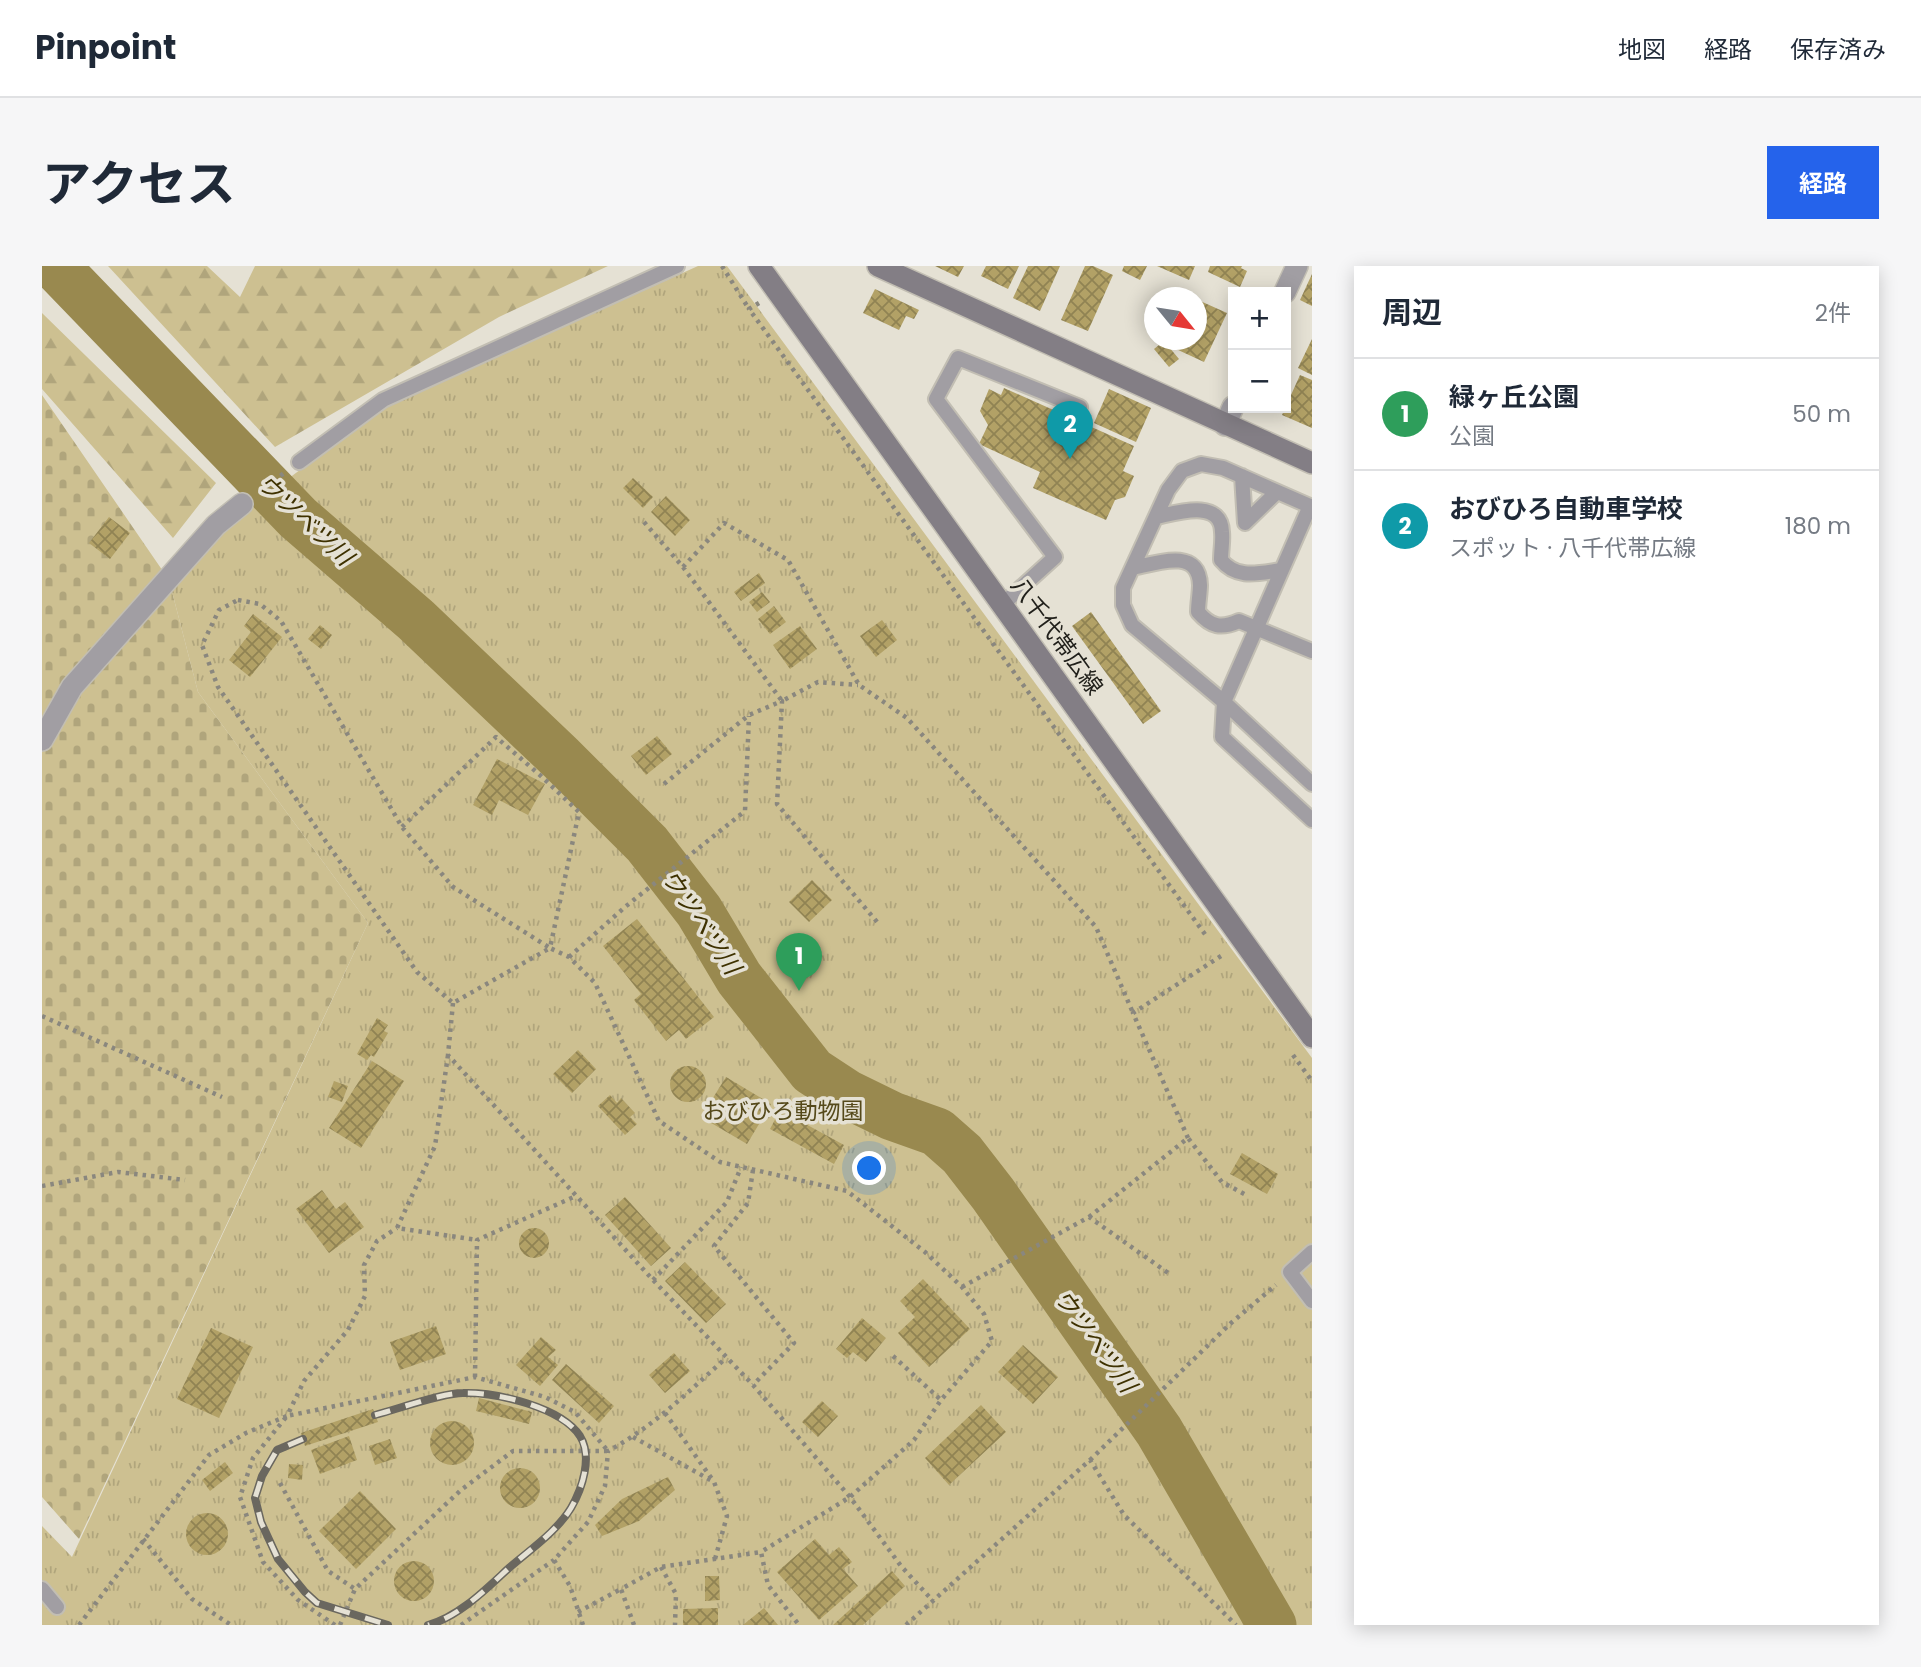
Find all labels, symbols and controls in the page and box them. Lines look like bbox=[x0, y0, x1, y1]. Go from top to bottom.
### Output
text: Pinpoint bbox=[35, 24, 176, 71]
text: 地図 bbox=[1618, 33, 1666, 66]
text: 経路 bbox=[1704, 33, 1752, 66]
text: 保存済み bbox=[1790, 33, 1886, 66]
button: 経路 bbox=[1767, 146, 1879, 219]
text: アクセス bbox=[42, 150, 236, 218]
north arrow bbox=[1144, 287, 1207, 350]
map controls bbox=[1228, 287, 1291, 413]
button: + bbox=[1228, 287, 1291, 350]
text: 周辺 bbox=[1382, 291, 1442, 334]
text: 2件 bbox=[1815, 297, 1851, 329]
button: − bbox=[1228, 350, 1291, 413]
text: 緑ヶ丘公園 bbox=[1449, 379, 1579, 415]
text: 1 bbox=[1401, 398, 1409, 430]
text: 50 m bbox=[1792, 398, 1851, 430]
pin: 2 bbox=[1047, 401, 1093, 459]
text: 公園 bbox=[1449, 420, 1495, 452]
water label: ウツベツ川 bbox=[250, 467, 363, 575]
text: おびひろ自動車学校 bbox=[1449, 491, 1683, 527]
text: 2 bbox=[1398, 510, 1412, 542]
text: 180 m bbox=[1785, 510, 1851, 542]
text: スポット · 八千代帯広線 bbox=[1449, 532, 1696, 564]
street label: 八千代帯広線 bbox=[1003, 571, 1111, 701]
water label: ウツベツ川 bbox=[654, 863, 750, 983]
pin: 1 bbox=[776, 933, 822, 991]
park label: おびひろ動物園 bbox=[703, 1095, 864, 1127]
your location bbox=[852, 1151, 886, 1185]
water label: ウツベツ川 bbox=[1047, 1282, 1146, 1401]

